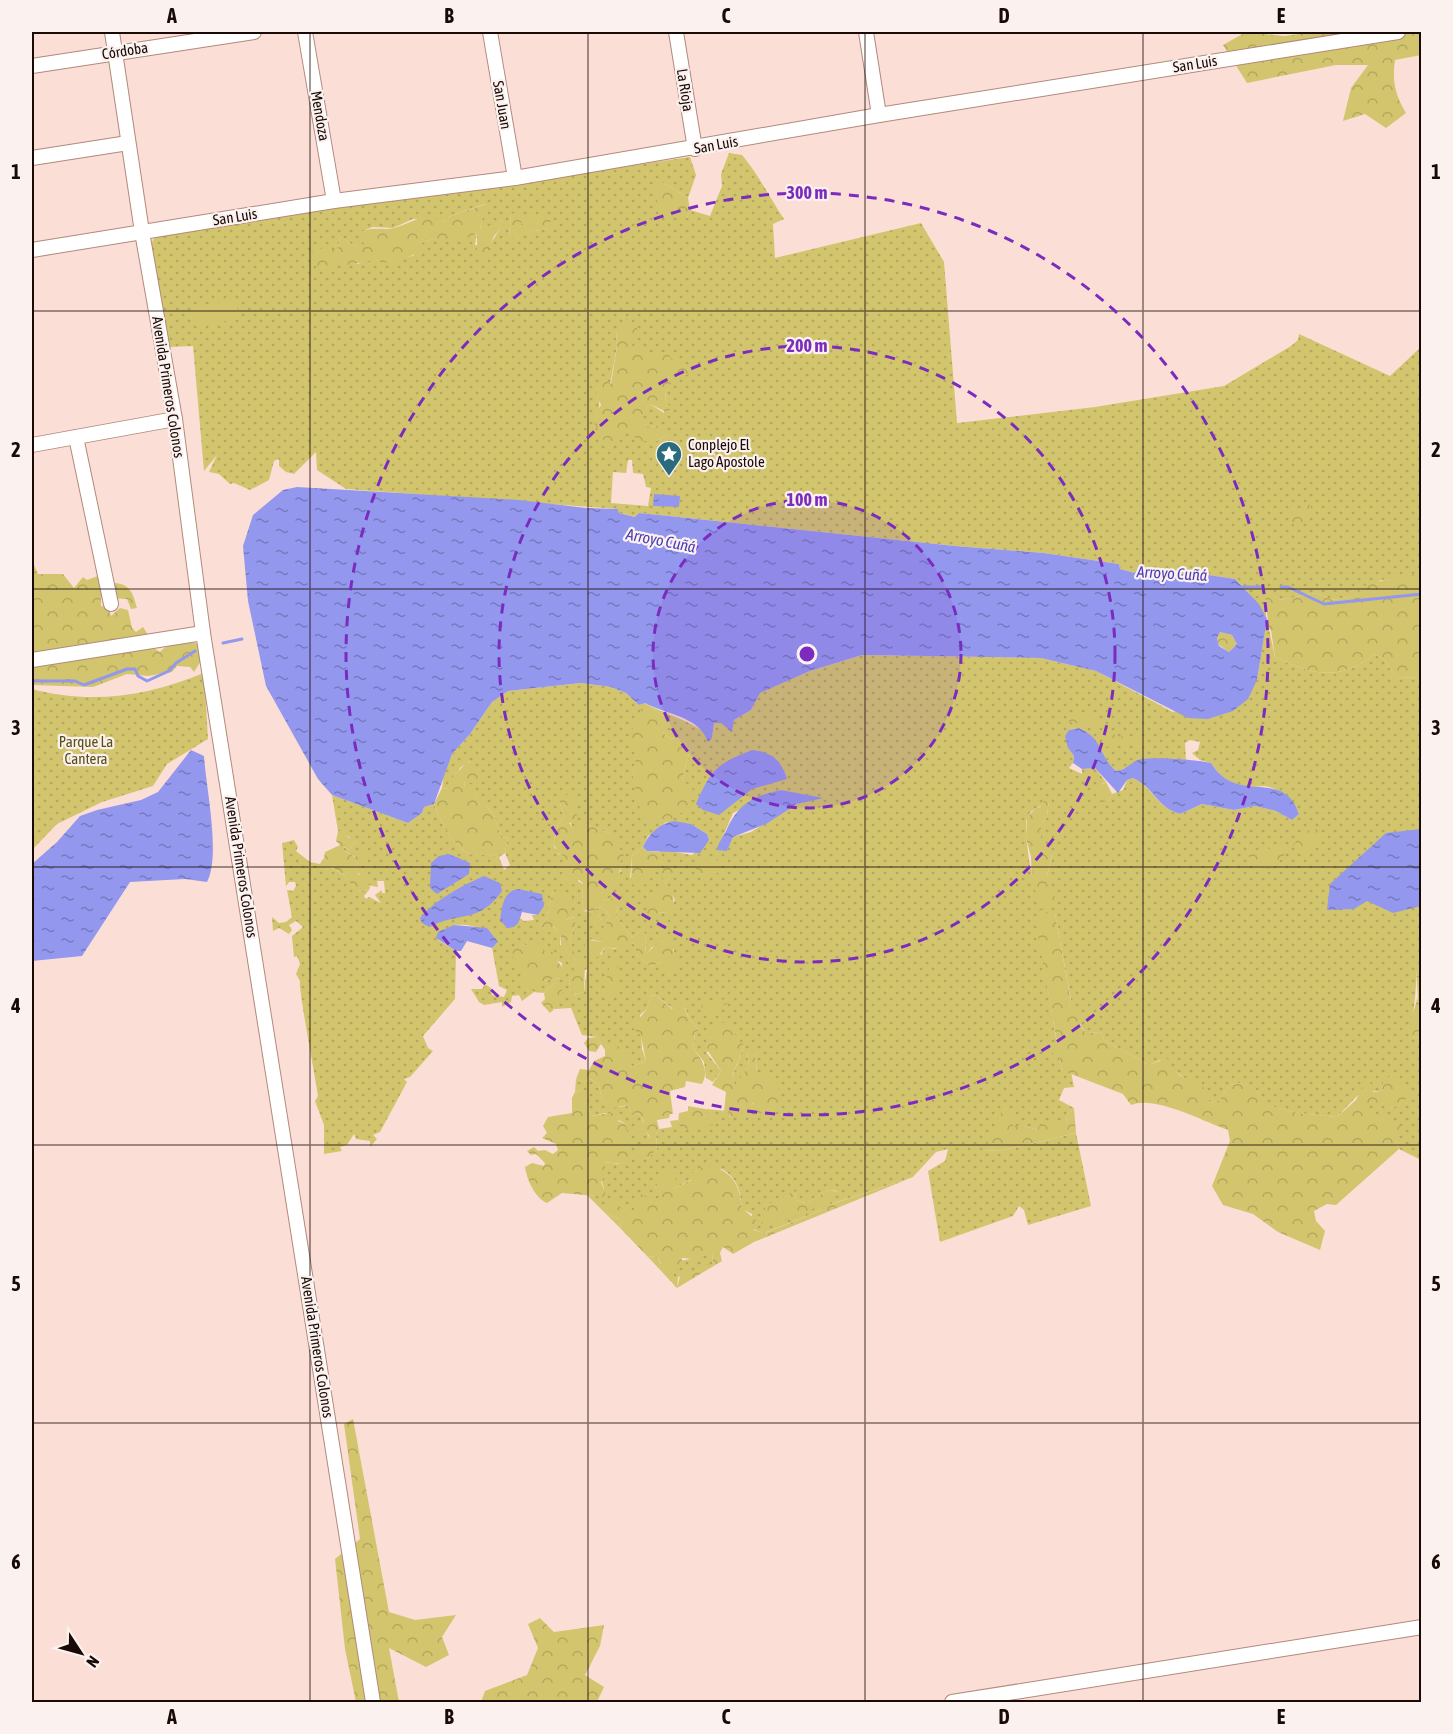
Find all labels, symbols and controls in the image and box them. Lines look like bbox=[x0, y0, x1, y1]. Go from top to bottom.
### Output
text: A bbox=[166, 4, 177, 27]
text: B bbox=[444, 4, 454, 27]
text: C bbox=[722, 4, 731, 27]
text: D bbox=[998, 4, 1010, 27]
text: E bbox=[1277, 4, 1286, 27]
street label: Córdoba bbox=[101, 38, 149, 63]
street label: San Luis bbox=[1172, 52, 1218, 75]
street label: La Rioja bbox=[674, 67, 697, 113]
street label: San Juan bbox=[490, 79, 515, 130]
street label: Mendoza bbox=[308, 90, 333, 142]
street label: San Luis bbox=[693, 132, 739, 157]
text: 1 bbox=[11, 160, 21, 183]
text: 1 bbox=[1431, 160, 1441, 183]
text: 300 m bbox=[787, 182, 827, 203]
street label: San Luis bbox=[212, 205, 258, 228]
street label: Avenida Primeros Colonos bbox=[149, 315, 188, 459]
text: 200 m bbox=[787, 335, 827, 356]
place label: Conplejo El Lago Apostole bbox=[688, 436, 765, 470]
text: 2 bbox=[11, 438, 21, 461]
text: 2 bbox=[1431, 438, 1441, 461]
place icon: Conplejo El Lago Apostole bbox=[654, 439, 684, 477]
text: 100 m bbox=[787, 489, 827, 510]
water label: Arroyo Cuñá bbox=[624, 524, 698, 557]
water label: Arroyo Cuñá bbox=[1135, 562, 1208, 585]
centre of rings bbox=[797, 644, 817, 664]
text: 3 bbox=[11, 716, 21, 739]
text: 3 bbox=[1431, 716, 1441, 739]
park label: Parque La Cantera bbox=[59, 733, 113, 767]
street label: Avenida Primeros Colonos bbox=[222, 795, 261, 939]
text: 4 bbox=[10, 994, 21, 1017]
text: 4 bbox=[1430, 994, 1441, 1017]
text: 5 bbox=[11, 1272, 21, 1295]
text: 5 bbox=[1431, 1272, 1441, 1295]
street label: Avenida Primeros Colonos bbox=[298, 1275, 337, 1419]
text: 6 bbox=[11, 1550, 21, 1573]
text: 6 bbox=[1431, 1550, 1441, 1573]
north arrow bbox=[51, 1623, 111, 1683]
text: N bbox=[83, 1653, 103, 1671]
text: A bbox=[166, 1705, 177, 1728]
text: B bbox=[444, 1705, 454, 1728]
text: C bbox=[722, 1705, 731, 1728]
text: D bbox=[998, 1705, 1010, 1728]
text: E bbox=[1277, 1705, 1286, 1728]

